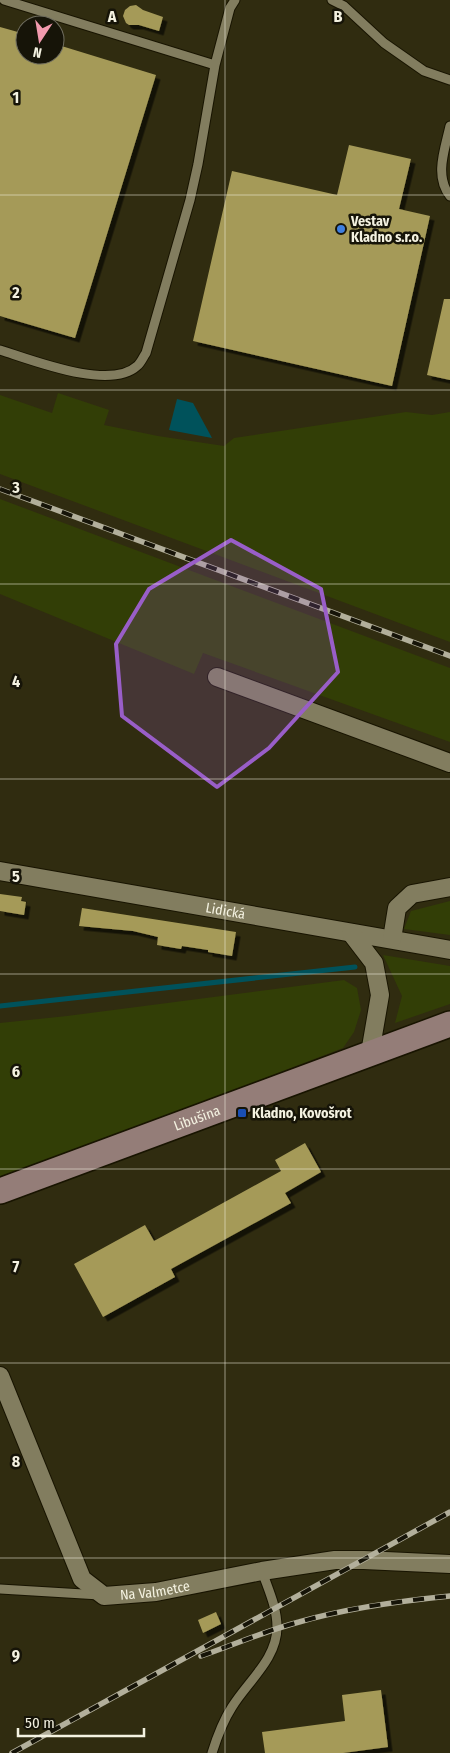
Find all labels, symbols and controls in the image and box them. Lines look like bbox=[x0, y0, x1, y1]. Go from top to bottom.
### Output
text: A bbox=[107, 7, 117, 26]
text: B bbox=[334, 7, 343, 26]
north arrow bbox=[15, 15, 65, 65]
text: N bbox=[32, 43, 43, 61]
text: 1 bbox=[13, 88, 19, 107]
place label: Vestav Kladno s.r.o. bbox=[350, 213, 422, 246]
marker: Vestav Kladno s.r.o. bbox=[335, 223, 347, 235]
text: 2 bbox=[11, 283, 20, 302]
text: 3 bbox=[11, 478, 20, 497]
text: 4 bbox=[12, 672, 20, 691]
text: 5 bbox=[12, 867, 20, 886]
street label: Lidická bbox=[204, 899, 247, 923]
text: 6 bbox=[12, 1062, 20, 1081]
street label: Libušina bbox=[171, 1102, 223, 1135]
place label: Kladno, Kovošrot bbox=[252, 1105, 353, 1122]
marker: Kladno, Kovošrot bbox=[236, 1107, 248, 1119]
text: 7 bbox=[13, 1257, 20, 1276]
text: 8 bbox=[12, 1452, 21, 1471]
street label: Na Valmetce bbox=[119, 1577, 191, 1604]
text: 9 bbox=[12, 1646, 20, 1665]
scale bar bbox=[18, 1706, 144, 1738]
text: 50 m bbox=[25, 1714, 55, 1732]

